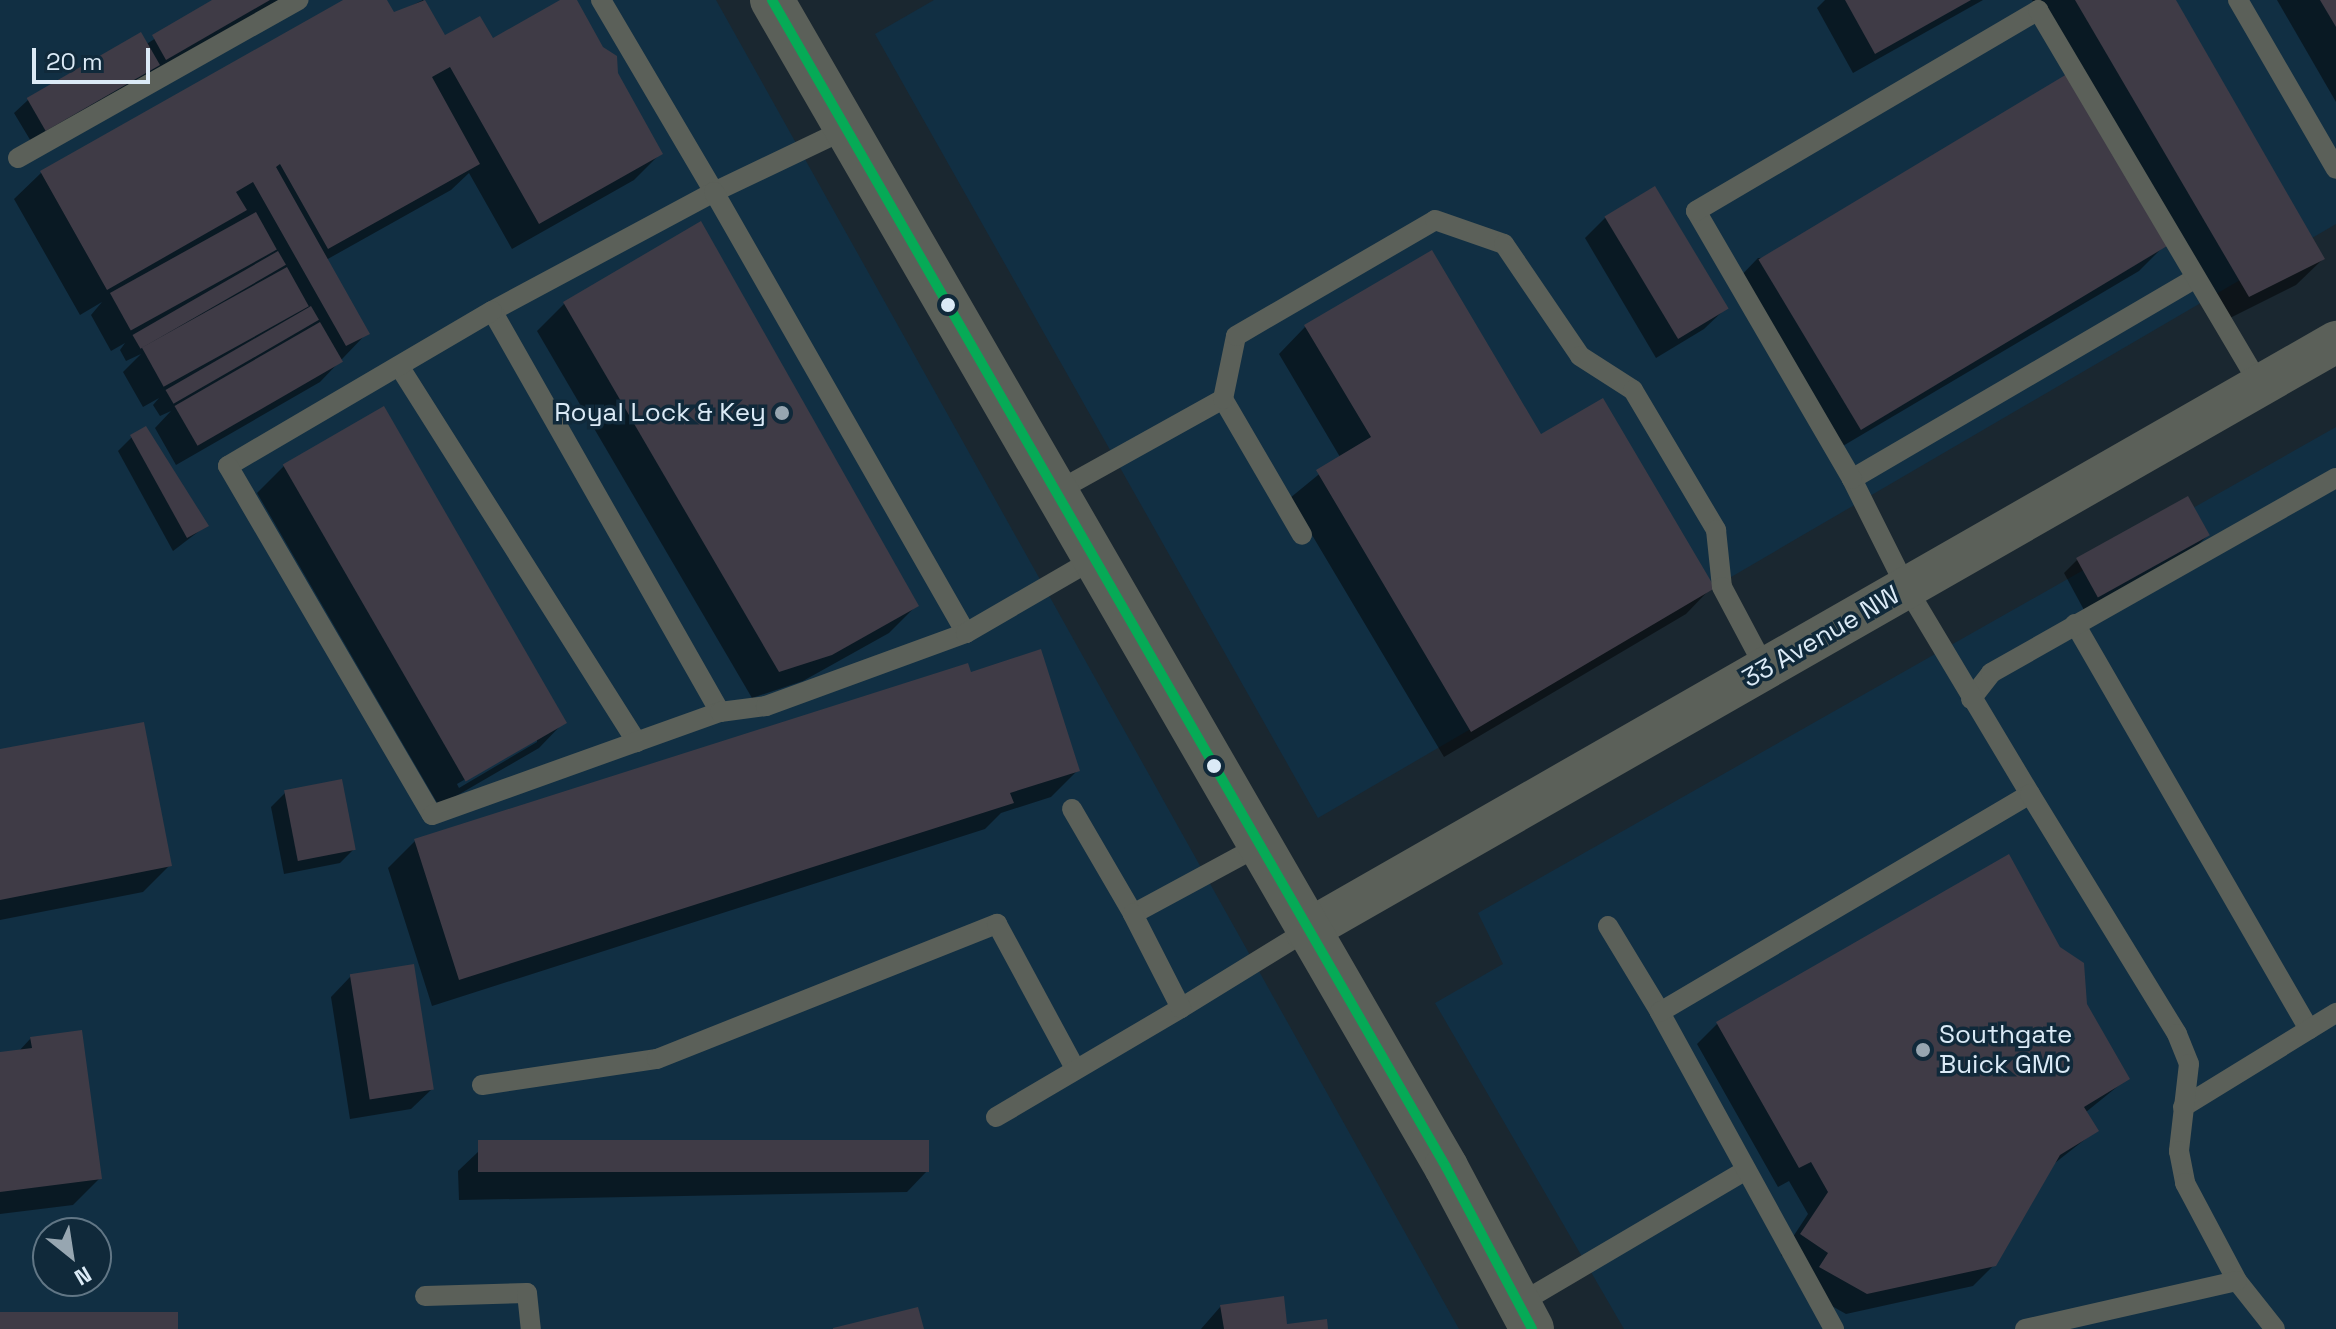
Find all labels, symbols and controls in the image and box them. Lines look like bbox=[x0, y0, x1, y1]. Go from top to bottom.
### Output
scale bar bbox=[36, 32, 154, 82]
text: 20 m bbox=[46, 46, 103, 77]
unlabelled marker bbox=[940, 297, 956, 313]
place label: Royal Lock & Key bbox=[554, 397, 766, 429]
marker: Royal Lock & Key bbox=[773, 404, 791, 422]
street label: 33 Avenue NW bbox=[1737, 579, 1905, 695]
unlabelled marker bbox=[1206, 758, 1222, 774]
place label: Southgate Buick GMC bbox=[1939, 1019, 2073, 1080]
marker: Southgate Buick GMC bbox=[1914, 1041, 1932, 1059]
north arrow bbox=[32, 1217, 112, 1297]
text: N bbox=[70, 1260, 96, 1292]

